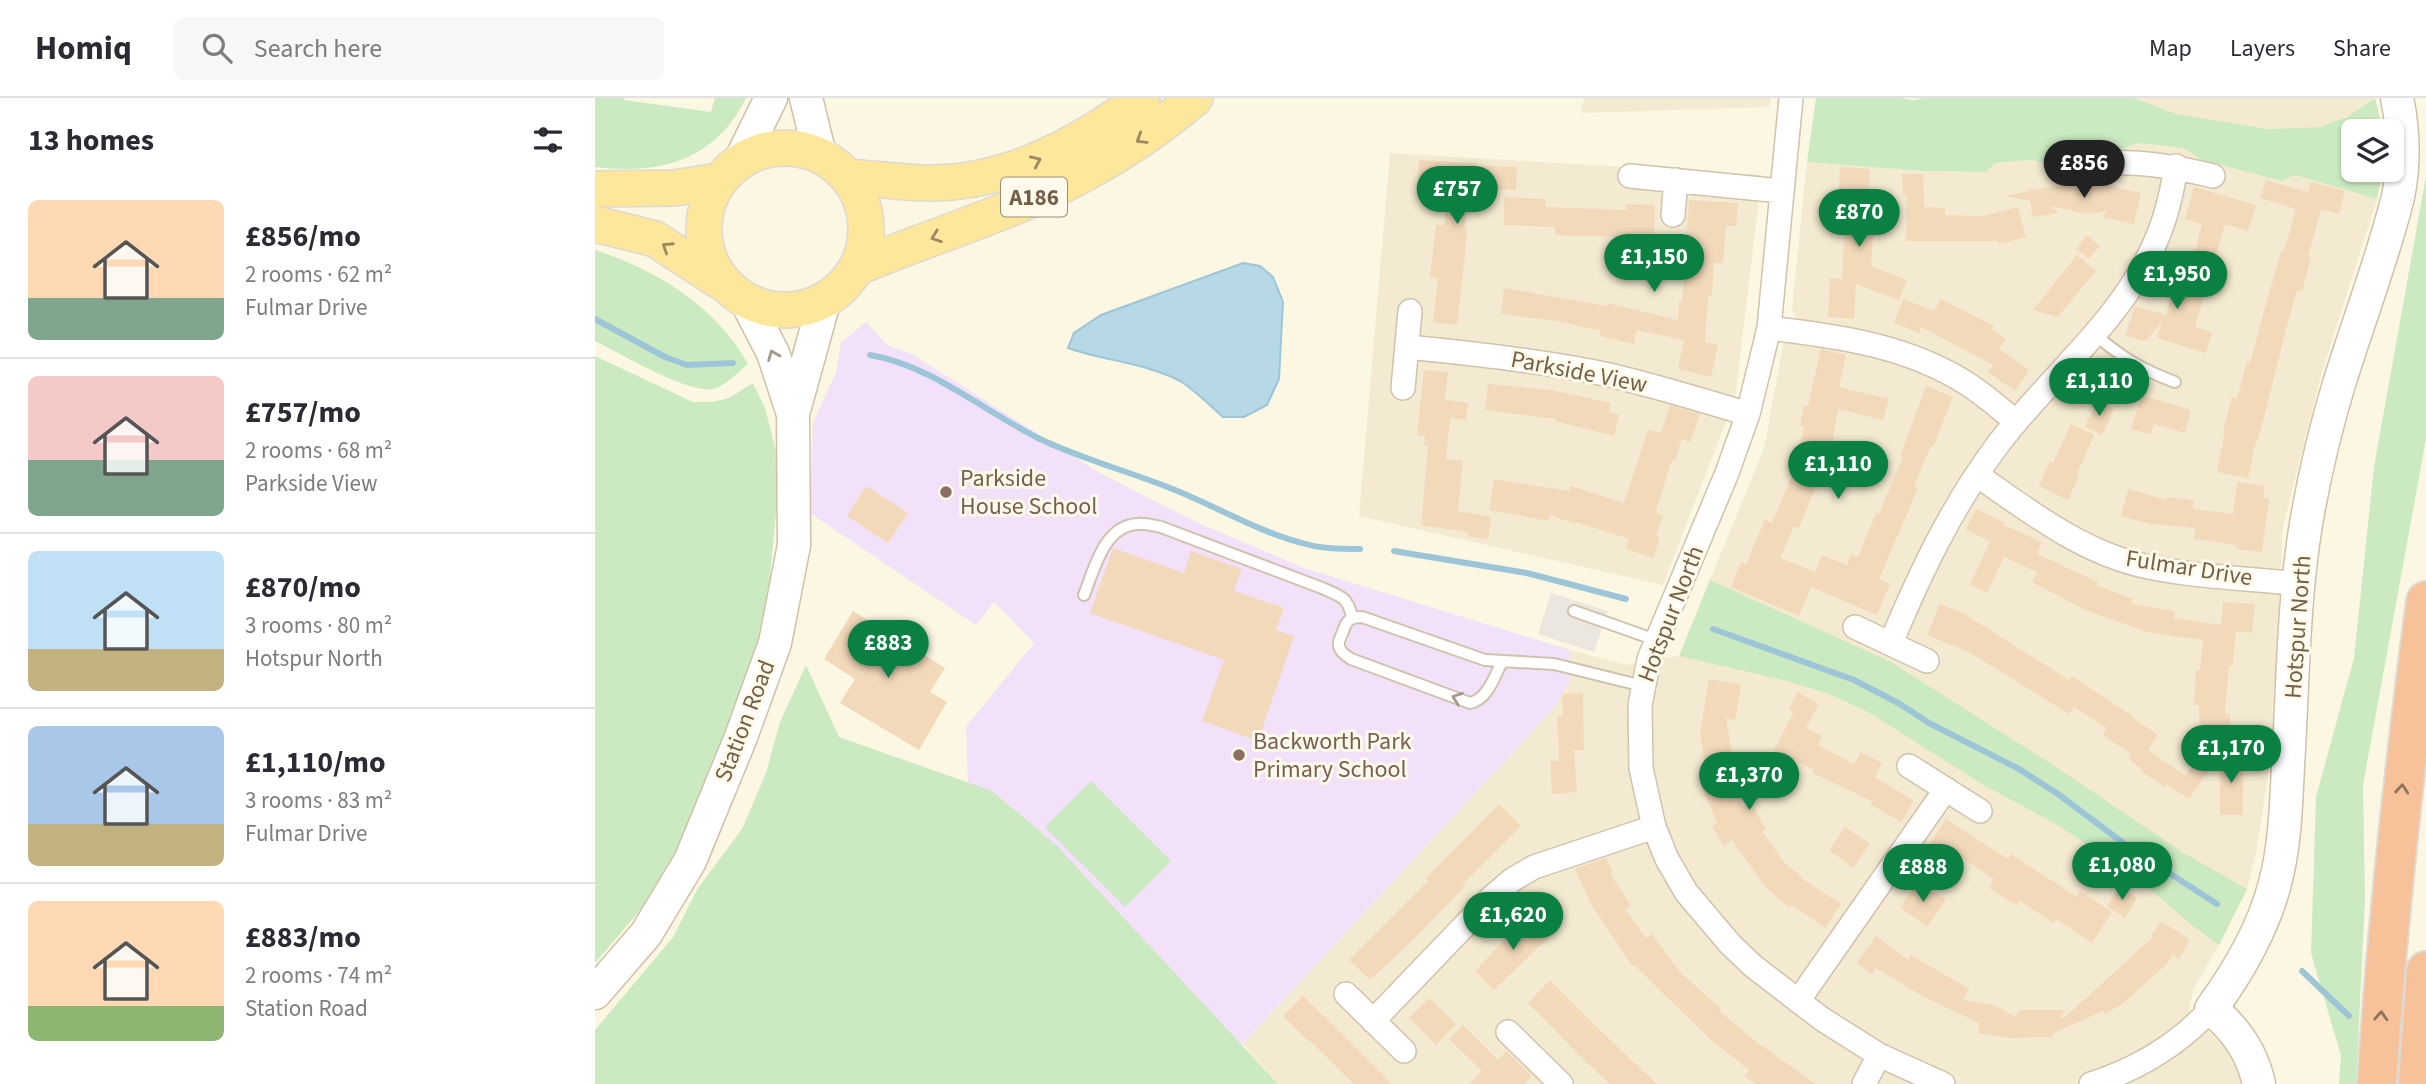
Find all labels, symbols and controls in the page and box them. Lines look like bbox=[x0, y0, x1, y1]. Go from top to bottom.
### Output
search box bbox=[174, 17, 664, 80]
text: Homiq bbox=[35, 25, 132, 72]
icon: search bbox=[198, 29, 236, 67]
text: Search here bbox=[254, 30, 382, 67]
text: Map bbox=[2149, 31, 2192, 66]
text: Layers bbox=[2230, 31, 2295, 66]
text: Share bbox=[2333, 31, 2391, 66]
text: 13 homes bbox=[28, 119, 154, 162]
map controls bbox=[2341, 119, 2404, 182]
button: layers bbox=[2341, 119, 2404, 182]
icon: filters bbox=[529, 121, 567, 159]
one-way arrow bbox=[1135, 131, 1148, 144]
pin: £856 bbox=[2043, 140, 2125, 200]
text: £856 bbox=[2060, 146, 2108, 179]
one-way arrow bbox=[1029, 155, 1042, 169]
pin: £757 bbox=[1416, 166, 1498, 226]
text: £757 bbox=[1433, 172, 1481, 205]
road number: A186 bbox=[1001, 178, 1067, 216]
pin: £870 bbox=[1818, 190, 1900, 249]
text: £870 bbox=[1835, 195, 1883, 228]
text: £856/mo bbox=[245, 215, 361, 258]
icon: home bbox=[84, 228, 168, 312]
one-way arrow bbox=[930, 228, 942, 242]
pin: £1,150 bbox=[1597, 234, 1711, 294]
text: £1,150 bbox=[1620, 240, 1688, 273]
one-way arrow bbox=[661, 242, 674, 255]
pin: £1,950 bbox=[2120, 252, 2234, 311]
text: £1,950 bbox=[2143, 257, 2211, 290]
text: 2 rooms · 62 m² bbox=[245, 258, 392, 291]
text: Fulmar Drive bbox=[245, 291, 367, 324]
street label: Parkside View bbox=[1508, 342, 1650, 402]
one-way arrow bbox=[767, 350, 781, 362]
pin: £1,110 bbox=[2042, 358, 2156, 418]
text: £1,110 bbox=[2065, 364, 2133, 397]
text: £757/mo bbox=[245, 391, 361, 434]
icon: home bbox=[84, 404, 168, 488]
text: 2 rooms · 68 m² bbox=[245, 434, 392, 467]
pin: £1,110 bbox=[1781, 442, 1895, 501]
text: £1,110 bbox=[1804, 447, 1872, 480]
place label: Parkside House School bbox=[960, 461, 1097, 524]
text: Parkside View bbox=[245, 467, 378, 500]
marker: Parkside House School bbox=[938, 484, 954, 500]
street label: Hotspur North bbox=[1629, 541, 1713, 687]
street label: Fulmar Drive bbox=[2123, 541, 2255, 595]
street label: Hotspur North bbox=[2276, 554, 2320, 700]
text: £870/mo bbox=[245, 566, 361, 609]
icon: home bbox=[84, 579, 168, 663]
text: 3 rooms · 80 m² bbox=[245, 609, 392, 642]
pin: £883 bbox=[847, 620, 929, 680]
text: £883 bbox=[864, 626, 912, 659]
text: Hotspur North bbox=[245, 642, 383, 675]
street label: Station Road bbox=[706, 655, 784, 787]
one-way arrow bbox=[1451, 692, 1463, 706]
place label: Backworth Park Primary School bbox=[1253, 724, 1411, 787]
pin: £1,170 bbox=[2174, 726, 2288, 785]
text: £1,170 bbox=[2197, 731, 2265, 764]
text: £1,110/mo bbox=[245, 741, 386, 784]
marker: Backworth Park Primary School bbox=[1231, 747, 1247, 763]
pin: £1,370 bbox=[1692, 752, 1806, 812]
icon: home bbox=[84, 754, 168, 838]
text: £1,370 bbox=[1715, 758, 1783, 791]
one-way arrow bbox=[2394, 783, 2409, 794]
text: 3 rooms · 83 m² bbox=[245, 784, 392, 817]
text: Fulmar Drive bbox=[245, 817, 367, 850]
pin: £1,080 bbox=[2065, 842, 2179, 902]
pin: £888 bbox=[1882, 844, 1964, 904]
text: £1,080 bbox=[2088, 848, 2156, 881]
text: £888 bbox=[1899, 850, 1947, 883]
pin: £1,620 bbox=[1456, 892, 1570, 952]
text: £1,620 bbox=[1479, 898, 1547, 931]
text: £883/mo bbox=[245, 916, 361, 959]
icon: home bbox=[84, 929, 168, 1013]
text: 2 rooms · 74 m² bbox=[245, 959, 392, 992]
text: Station Road bbox=[245, 992, 368, 1025]
one-way arrow bbox=[2374, 1010, 2389, 1021]

